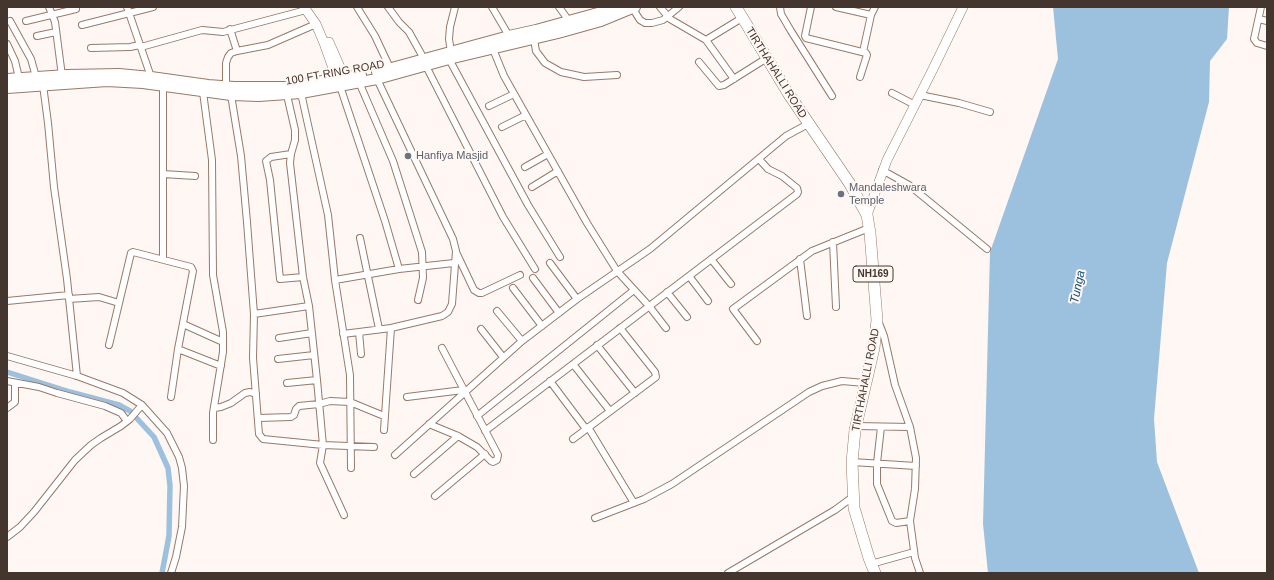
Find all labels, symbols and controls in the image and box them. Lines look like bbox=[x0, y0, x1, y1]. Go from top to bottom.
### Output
street label: TIRTHAHALLI ROAD bbox=[743, 25, 809, 121]
street label: 100 FT RING ROAD bbox=[284, 58, 386, 88]
place label: Hanfiya Masjid bbox=[416, 149, 488, 163]
marker: Hanfiya Masjid bbox=[403, 151, 413, 161]
place label: Mandaleshwara Temple bbox=[849, 181, 927, 207]
marker: Mandaleshwara Temple bbox=[836, 189, 846, 199]
road number: NH169 bbox=[853, 266, 893, 282]
water label: Tunga bbox=[1068, 269, 1088, 305]
street label: TIRTHAHALLI ROAD bbox=[850, 327, 882, 433]

